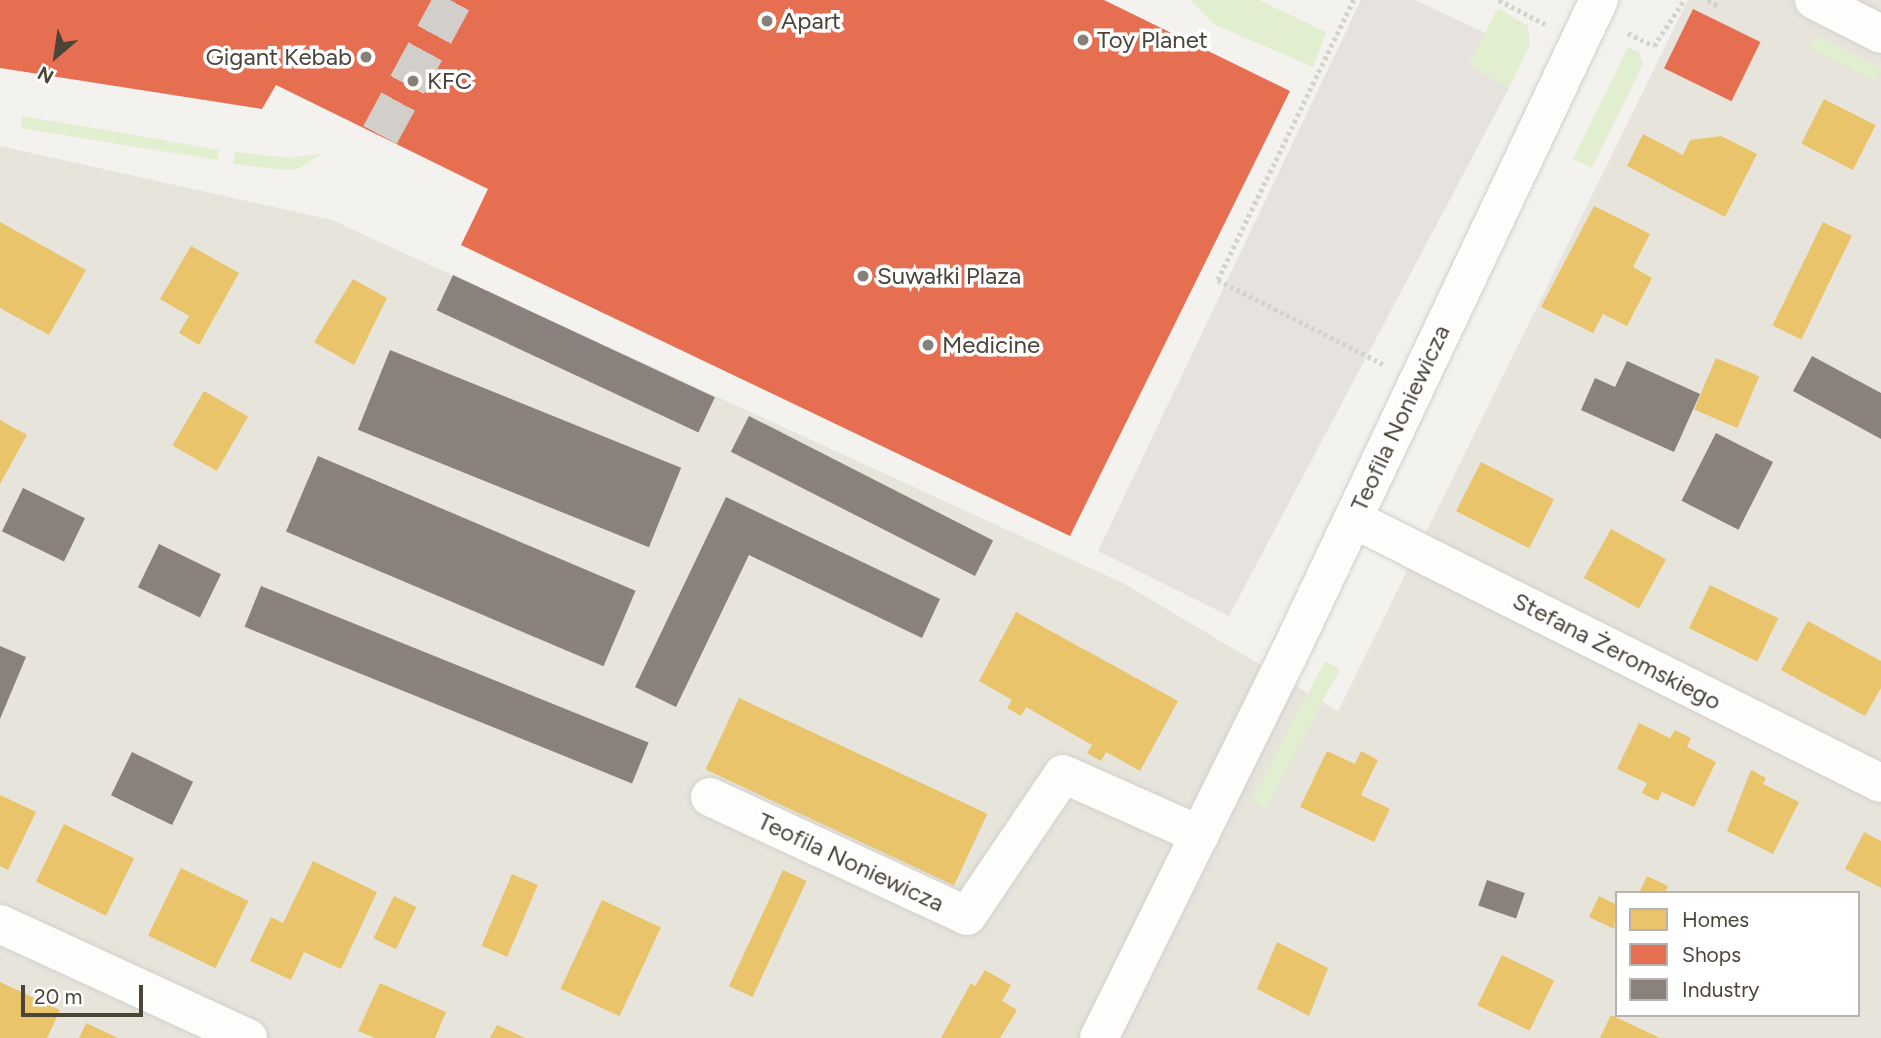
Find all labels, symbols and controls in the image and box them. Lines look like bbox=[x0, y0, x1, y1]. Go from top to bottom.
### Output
place label: Apart bbox=[781, 7, 841, 35]
marker: Apart bbox=[759, 13, 775, 29]
north arrow bbox=[21, 21, 91, 91]
place label: Toy Planet bbox=[1097, 26, 1208, 54]
marker: Toy Planet bbox=[1075, 32, 1091, 48]
place label: Gigant Kebab bbox=[206, 43, 352, 71]
marker: Gigant Kebab bbox=[358, 49, 374, 65]
text: N bbox=[34, 61, 58, 88]
place label: KFC bbox=[427, 67, 472, 95]
marker: KFC bbox=[405, 73, 421, 89]
place label: Suwałki Plaza bbox=[877, 262, 1021, 290]
marker: Suwałki Plaza bbox=[855, 268, 871, 284]
street label: Teofila Noniewicza bbox=[1344, 320, 1456, 516]
place label: Medicine bbox=[942, 331, 1040, 359]
marker: Medicine bbox=[920, 337, 936, 353]
street label: Stefana Żeromskiego bbox=[1508, 586, 1726, 716]
street label: Teofila Noniewicza bbox=[753, 806, 949, 918]
legend bbox=[1615, 891, 1860, 1017]
text: Homes bbox=[1682, 907, 1749, 932]
text: Shops bbox=[1682, 942, 1741, 967]
scale bar bbox=[24, 972, 147, 1016]
text: Industry bbox=[1682, 977, 1759, 1002]
text: 20 m bbox=[34, 984, 82, 1009]

